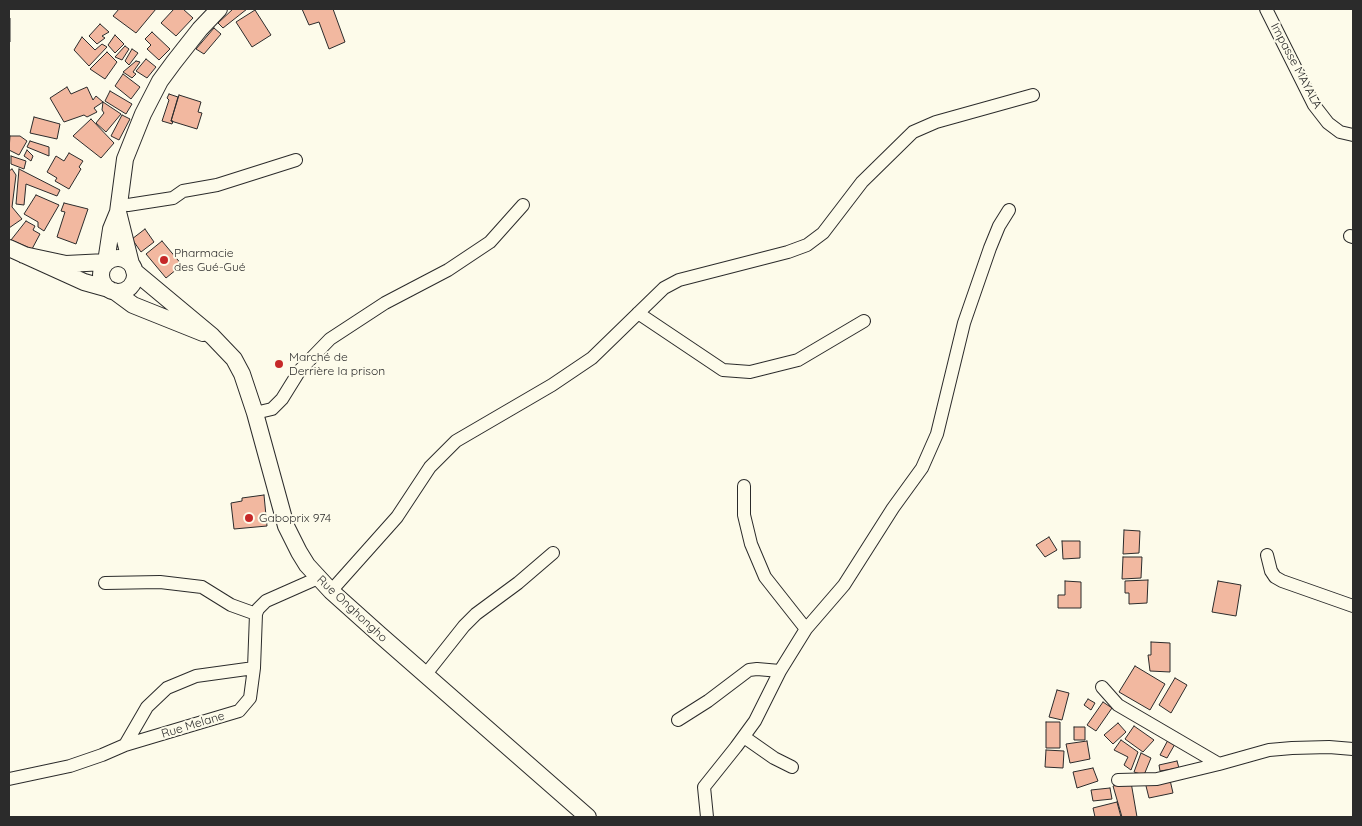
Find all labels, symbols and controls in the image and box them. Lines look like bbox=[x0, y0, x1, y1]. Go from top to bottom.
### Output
street label: Impasse MAYALA bbox=[1267, 21, 1325, 111]
place label: Pharmacie des Gué-Gué bbox=[174, 246, 246, 274]
marker: Pharmacie des Gué-Gué bbox=[158, 254, 170, 266]
place label: Marché de Derrière la prison bbox=[289, 350, 385, 378]
marker: Marché de Derrière la prison bbox=[273, 358, 285, 370]
place label: Gaboprix 974 bbox=[259, 511, 331, 525]
marker: Gaboprix 974 bbox=[243, 512, 255, 524]
street label: Rue Onghongho bbox=[314, 573, 390, 645]
street label: Rue Melane bbox=[160, 709, 226, 741]

